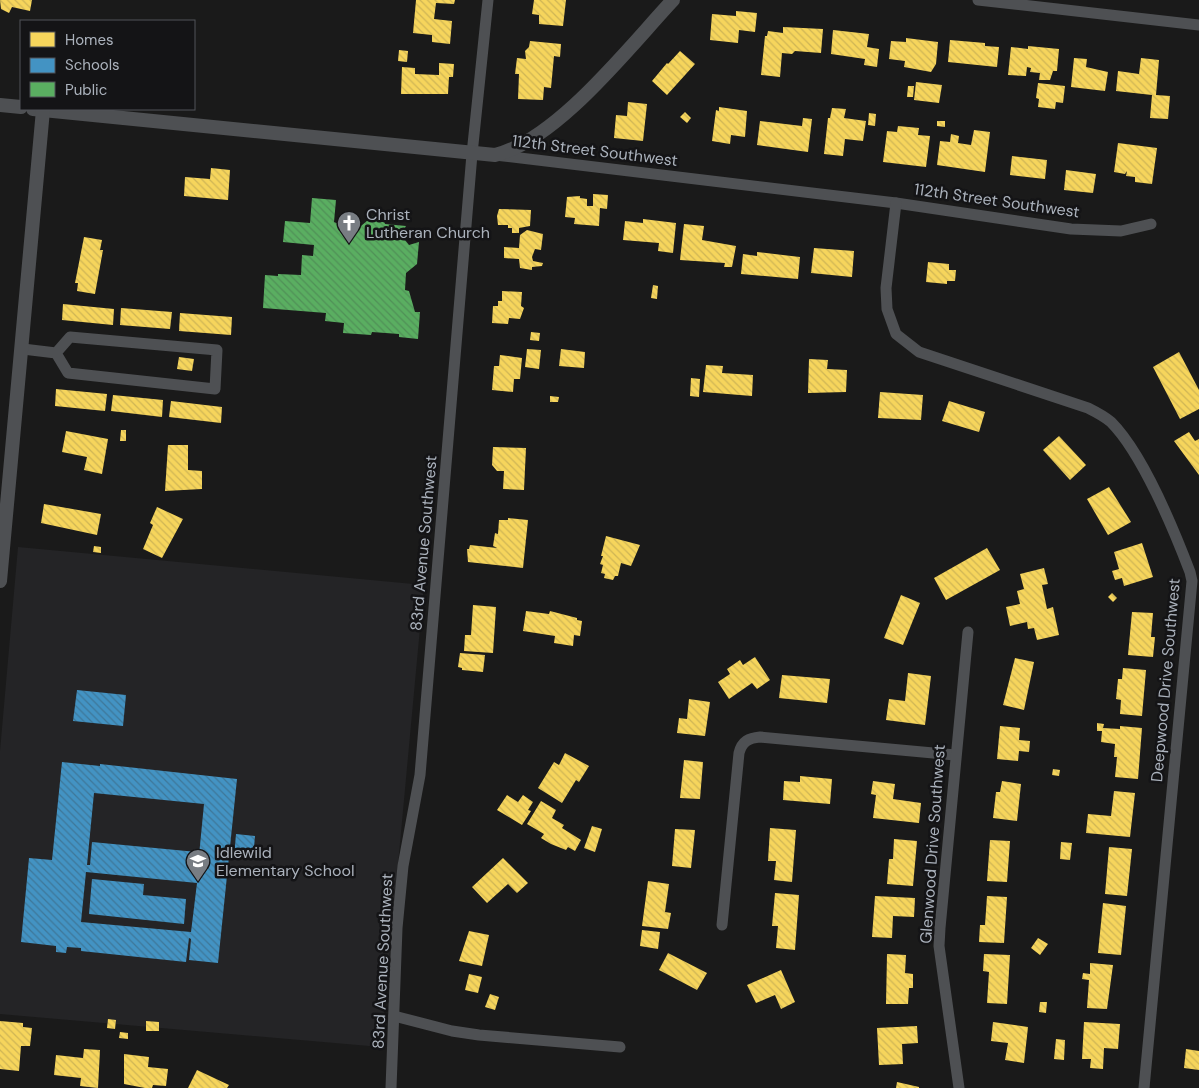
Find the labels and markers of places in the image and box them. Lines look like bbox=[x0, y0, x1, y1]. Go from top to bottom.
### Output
place label: Christ Lutheran Church bbox=[366, 204, 490, 243]
church icon: Christ Lutheran Church bbox=[336, 210, 362, 244]
place label: Idlewild Elementary School bbox=[216, 842, 354, 881]
school or university icon: Idlewild Elementary School bbox=[185, 848, 211, 882]

